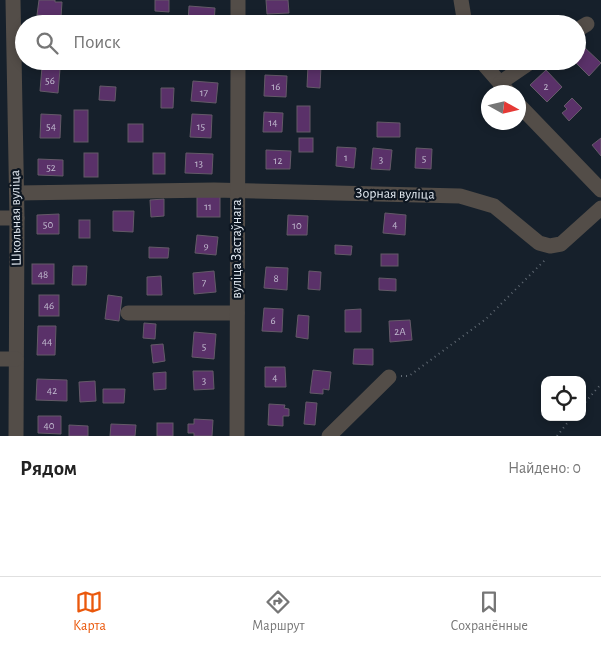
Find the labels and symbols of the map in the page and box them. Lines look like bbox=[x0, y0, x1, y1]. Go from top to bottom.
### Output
house number: 56 bbox=[45, 75, 55, 86]
house number: 16 bbox=[272, 81, 280, 92]
house number: 2 bbox=[543, 81, 549, 92]
north arrow bbox=[481, 85, 526, 130]
house number: 17 bbox=[200, 87, 209, 98]
house number: 14 bbox=[268, 117, 278, 128]
house number: 54 bbox=[46, 121, 56, 132]
house number: 15 bbox=[197, 121, 206, 132]
house number: 1 bbox=[344, 152, 348, 163]
house number: 5 bbox=[422, 153, 427, 164]
house number: 3 bbox=[379, 154, 384, 165]
house number: 12 bbox=[274, 155, 282, 166]
house number: 13 bbox=[195, 158, 204, 169]
house number: 52 bbox=[46, 162, 56, 173]
street label: Школьная вуліца bbox=[8, 169, 24, 266]
street label: Зорная вуліца bbox=[355, 186, 435, 202]
street label: вуліца Застаўнага bbox=[230, 199, 244, 299]
house number: 11 bbox=[204, 201, 212, 212]
house number: 50 bbox=[43, 219, 53, 230]
house number: 4 bbox=[392, 219, 398, 230]
house number: 10 bbox=[292, 220, 302, 231]
house number: 9 bbox=[203, 240, 209, 251]
house number: 48 bbox=[38, 269, 48, 280]
house number: 8 bbox=[273, 273, 279, 284]
house number: 7 bbox=[202, 277, 207, 288]
house number: 46 bbox=[44, 300, 54, 311]
house number: 6 bbox=[270, 315, 276, 326]
house number: 2А bbox=[394, 326, 406, 337]
house number: 44 bbox=[42, 336, 52, 347]
house number: 5 bbox=[202, 341, 207, 352]
house number: 4 bbox=[272, 372, 278, 383]
house number: 3 bbox=[202, 375, 207, 386]
house number: 42 bbox=[47, 385, 57, 396]
house number: 40 bbox=[43, 420, 55, 431]

